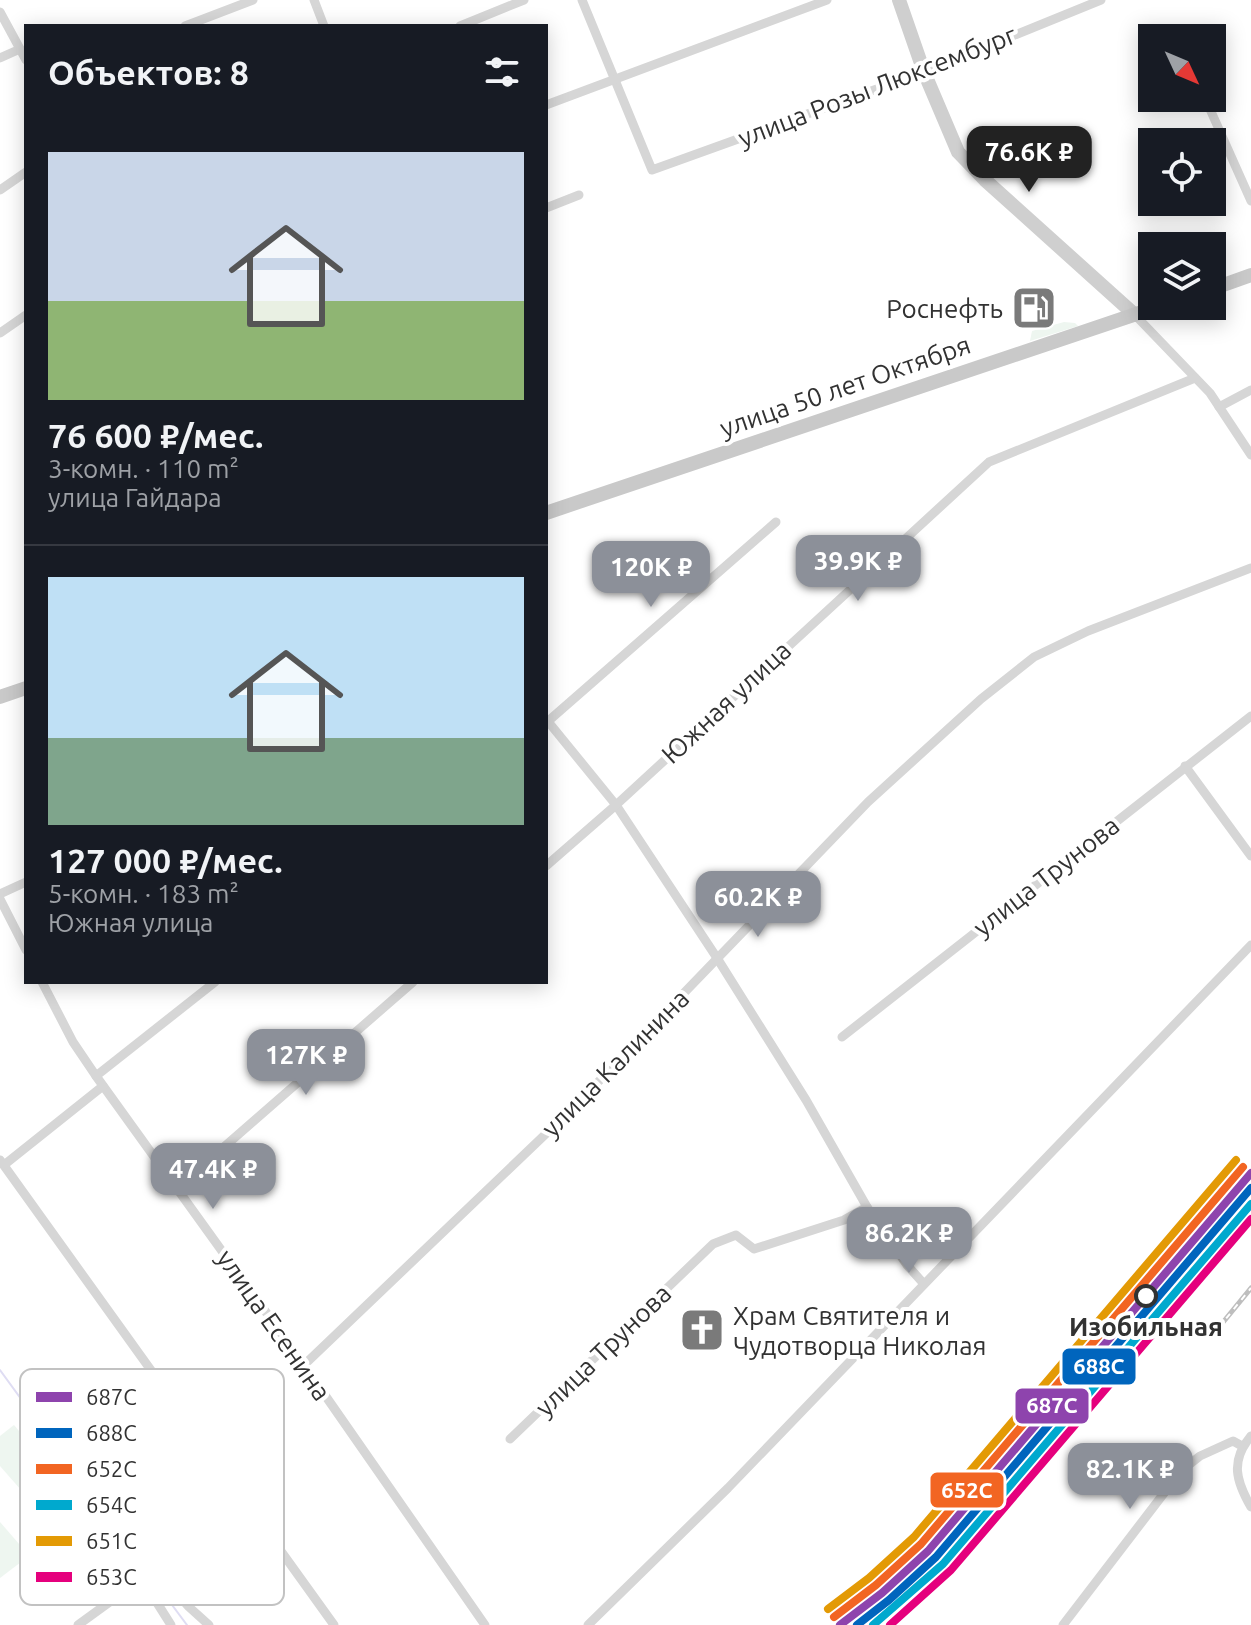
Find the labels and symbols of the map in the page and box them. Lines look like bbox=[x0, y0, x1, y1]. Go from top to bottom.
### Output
street label: улица Розы Люксембург bbox=[734, 19, 1021, 152]
north arrow bbox=[1138, 24, 1226, 112]
pin: 76.6K ₽ bbox=[955, 126, 1103, 194]
fuel station icon: Роснефть bbox=[1010, 284, 1058, 332]
place label: Роснефть bbox=[886, 294, 1003, 323]
street label: улица 50 лет Октября bbox=[716, 329, 974, 443]
pin: 39.9K ₽ bbox=[784, 535, 932, 603]
pin: 120K ₽ bbox=[586, 541, 716, 609]
street label: Южная улица bbox=[656, 635, 796, 769]
street label: улица Трунова bbox=[967, 810, 1125, 942]
pin: 60.2K ₽ bbox=[684, 871, 832, 939]
street label: улица Калинина bbox=[535, 983, 695, 1143]
pin: 127K ₽ bbox=[241, 1029, 371, 1097]
pin: 47.4K ₽ bbox=[139, 1143, 287, 1211]
pin: 86.2K ₽ bbox=[835, 1207, 983, 1275]
street label: улица Есенина bbox=[211, 1244, 337, 1406]
street label: улица Трунова bbox=[529, 1278, 677, 1422]
marker: Изобильная bbox=[1135, 1285, 1157, 1307]
place label: Храм Святителя и Чудотворца Николая bbox=[733, 1301, 987, 1360]
church icon: Храм Святителя и Чудотворца Николая bbox=[678, 1306, 726, 1354]
place label: Изобильная bbox=[1069, 1312, 1223, 1341]
line badge: 688С bbox=[1061, 1347, 1137, 1386]
text: 688С bbox=[1073, 1353, 1125, 1378]
legend bbox=[20, 1369, 284, 1605]
text: 687С bbox=[86, 1384, 137, 1409]
line badge: 687С bbox=[1014, 1387, 1090, 1425]
text: 687С bbox=[1026, 1392, 1078, 1417]
text: 688С bbox=[86, 1420, 137, 1445]
pin: 82.1K ₽ bbox=[1056, 1443, 1204, 1511]
text: 652С bbox=[86, 1456, 137, 1481]
line badge: 652С bbox=[929, 1471, 1005, 1509]
text: 652С bbox=[941, 1477, 993, 1502]
text: 654С bbox=[86, 1492, 137, 1517]
text: 651С bbox=[86, 1528, 137, 1553]
text: 653С bbox=[86, 1564, 137, 1589]

